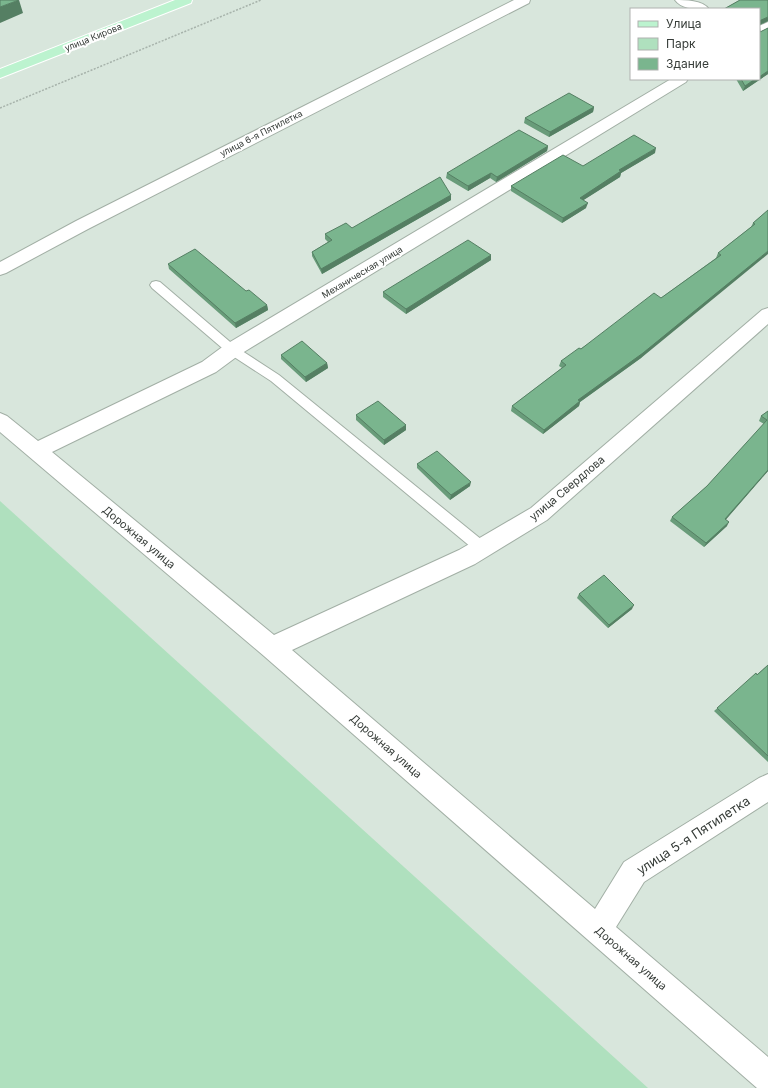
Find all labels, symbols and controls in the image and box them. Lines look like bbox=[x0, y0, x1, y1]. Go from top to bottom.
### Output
legend bbox=[630, 8, 760, 80]
text: Улица bbox=[666, 16, 701, 31]
street label: улица Кирова bbox=[63, 21, 123, 53]
text: Парк bbox=[666, 36, 696, 51]
text: Здание bbox=[666, 56, 709, 71]
street label: улица 6-я Пятилетка bbox=[218, 107, 304, 159]
street label: Механическая улица bbox=[320, 243, 404, 301]
street label: улица Свердлова bbox=[527, 452, 607, 524]
street label: Дорожная улица bbox=[100, 502, 178, 572]
street label: Дорожная улица bbox=[347, 711, 425, 781]
street label: улица 5-я Пятилетка bbox=[633, 792, 753, 878]
street label: Дорожная улица bbox=[592, 923, 670, 993]

